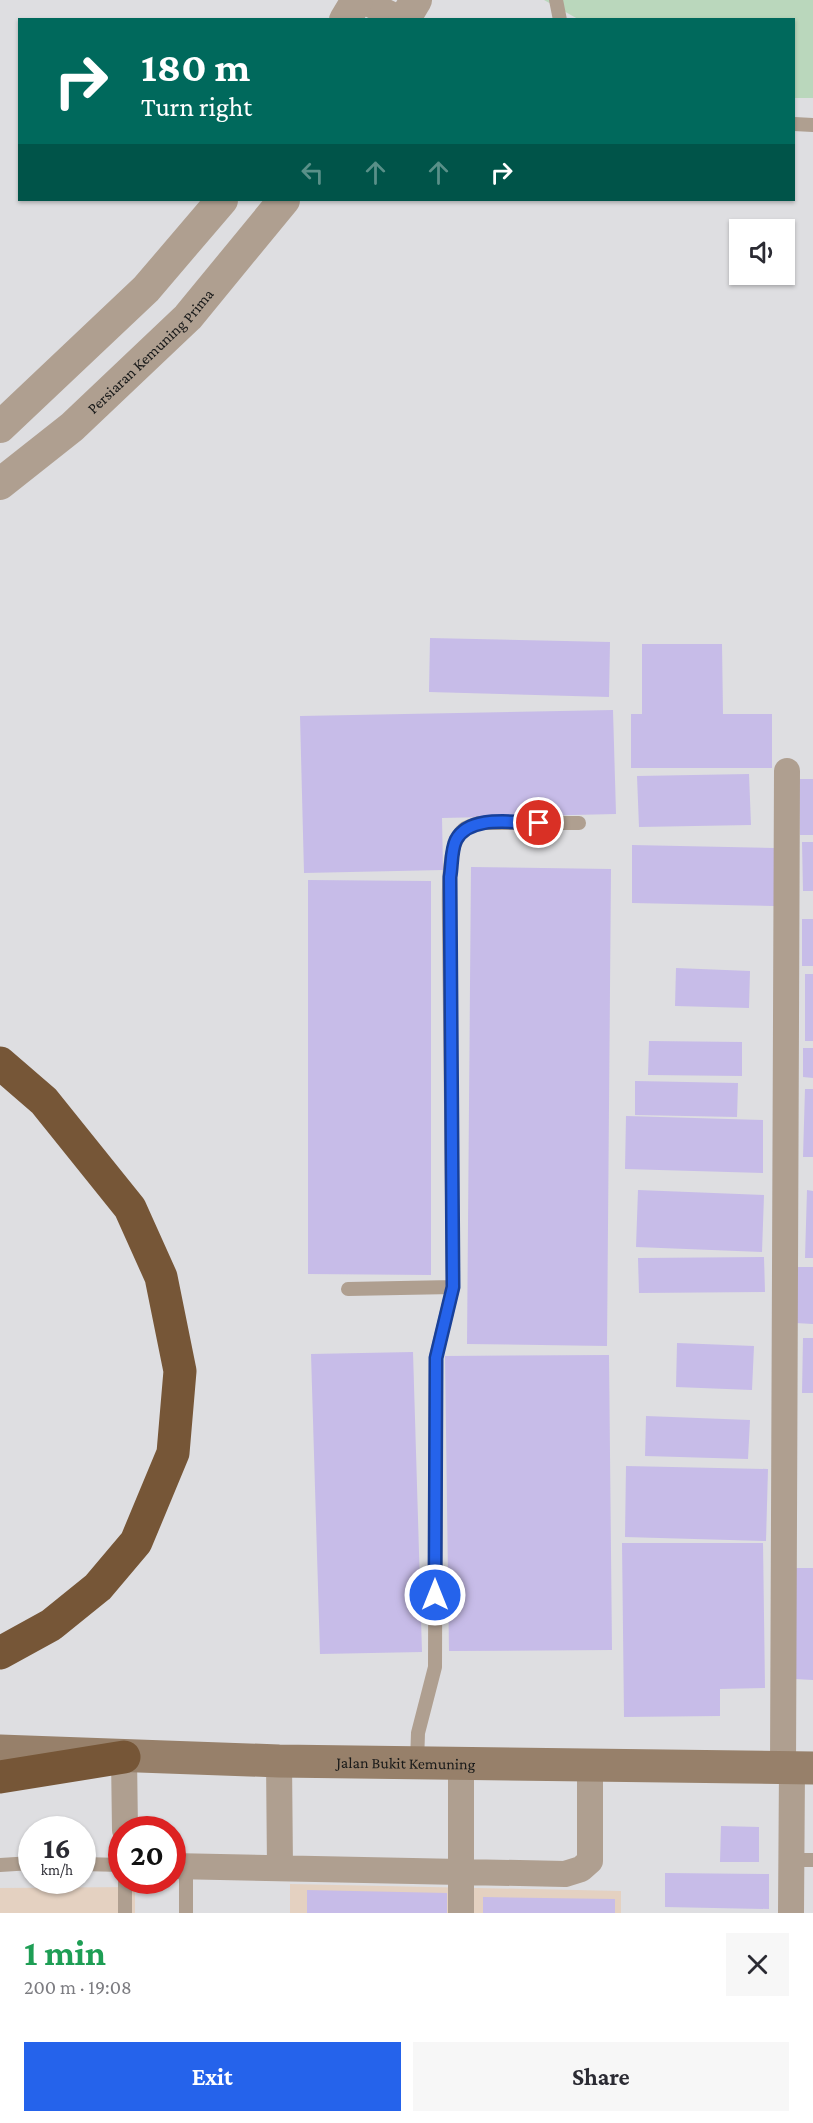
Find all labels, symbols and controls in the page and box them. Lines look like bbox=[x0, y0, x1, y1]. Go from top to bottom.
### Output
icon: right bbox=[42, 42, 120, 120]
text: 180 m bbox=[141, 43, 250, 90]
text: Turn right bbox=[141, 92, 252, 122]
icon: left bbox=[296, 156, 329, 189]
icon: ahead bbox=[359, 156, 392, 189]
icon: ahead bbox=[422, 156, 455, 189]
icon: right bbox=[485, 156, 518, 189]
map controls bbox=[729, 219, 795, 285]
button: sound bbox=[729, 219, 795, 285]
street label: Persiaran Kemuning Prima bbox=[84, 285, 217, 417]
pin bbox=[513, 797, 564, 848]
icon: arrive bbox=[522, 806, 555, 839]
position arrow bbox=[403, 1563, 467, 1627]
street label: Jalan Bukit Kemuning bbox=[334, 1754, 476, 1774]
speed limit sign: 20 bbox=[108, 1816, 186, 1894]
text: 16 bbox=[43, 1831, 71, 1864]
text: km/h bbox=[41, 1862, 73, 1878]
text: 1 min bbox=[24, 1933, 106, 1973]
button: close bbox=[726, 1933, 789, 1996]
text: 200 m · 19:08 bbox=[24, 1976, 132, 1998]
button: Exit bbox=[24, 2042, 401, 2111]
button: Share bbox=[413, 2042, 789, 2111]

